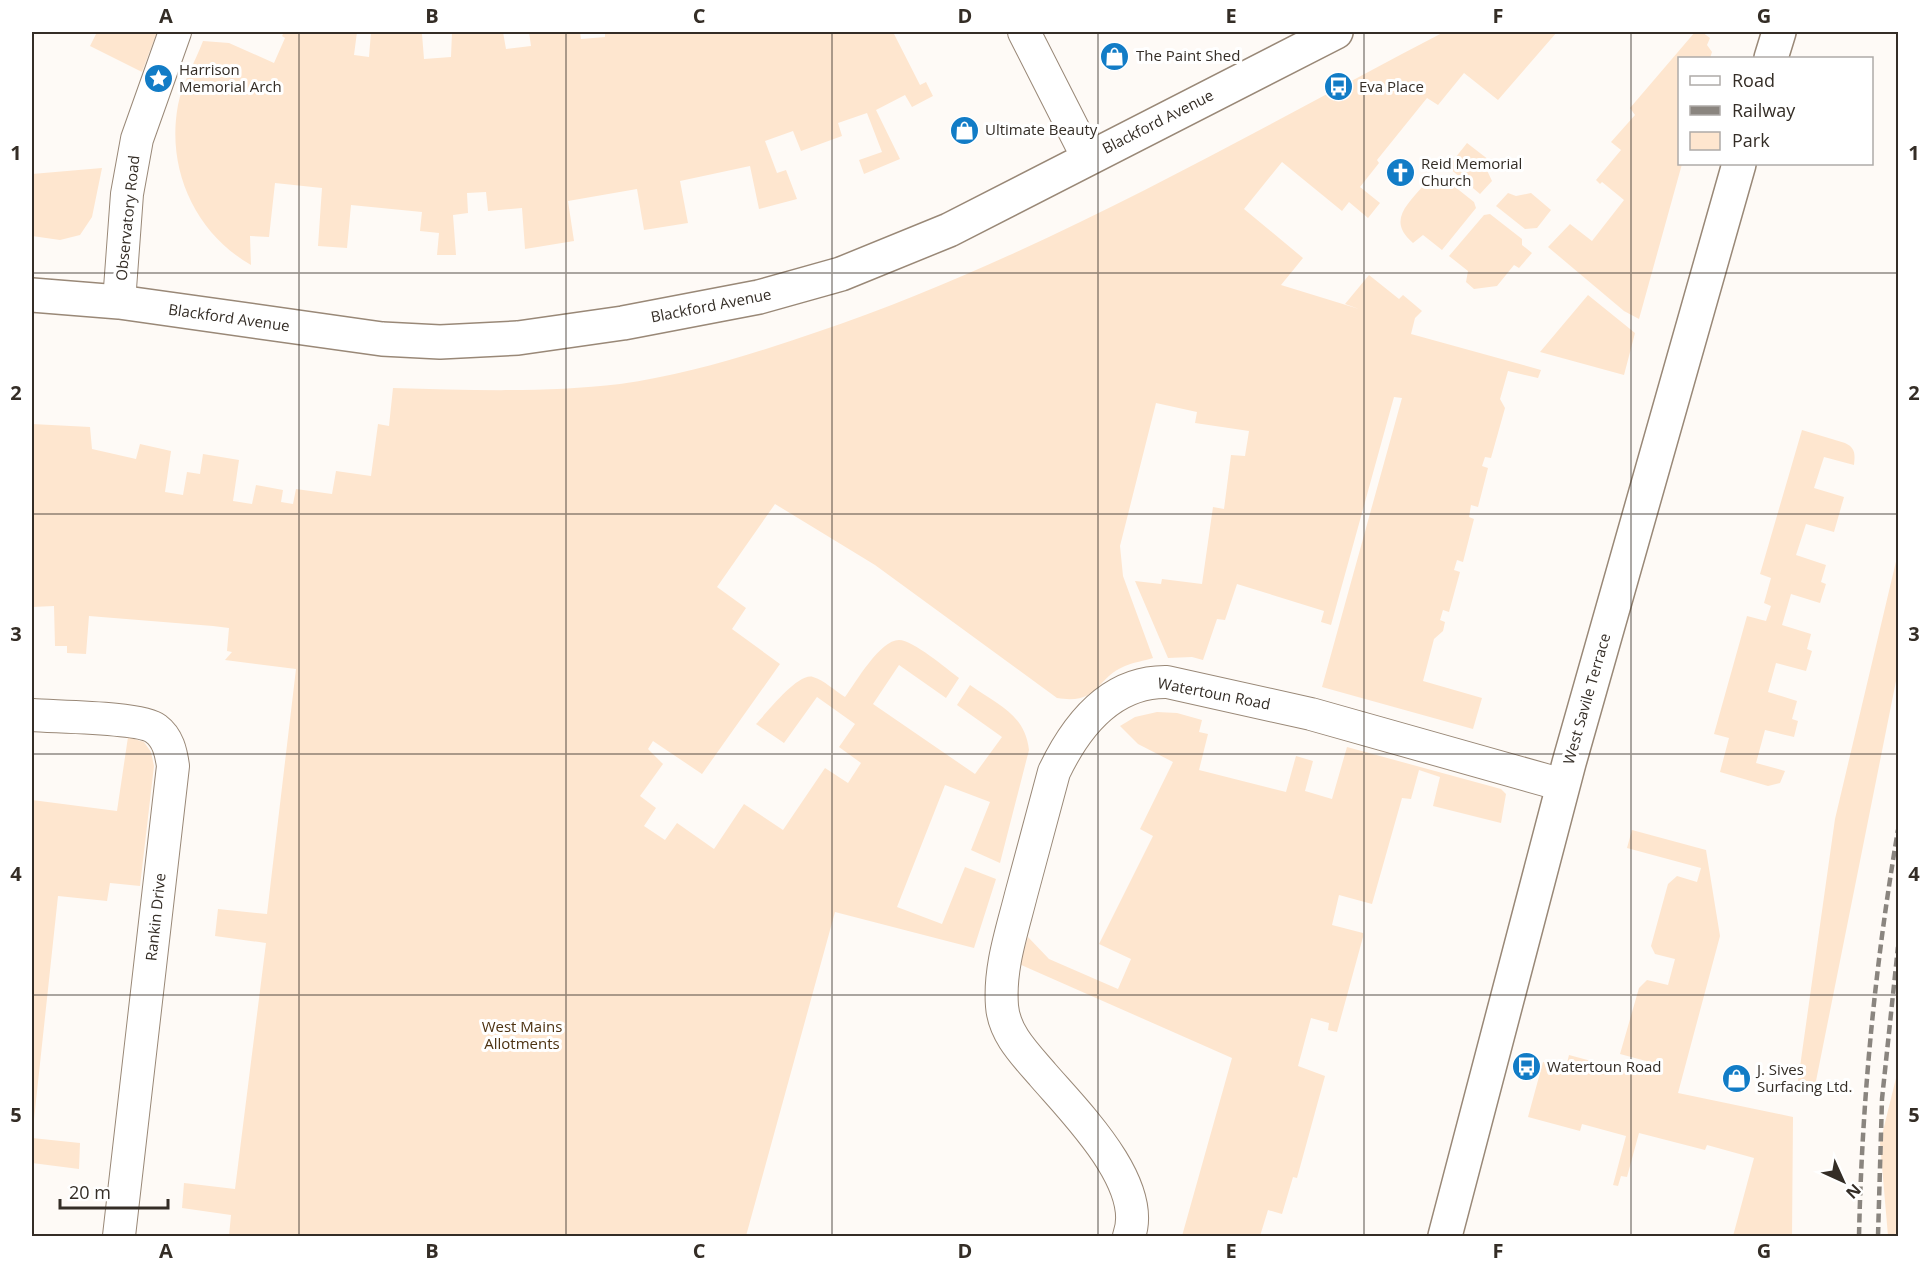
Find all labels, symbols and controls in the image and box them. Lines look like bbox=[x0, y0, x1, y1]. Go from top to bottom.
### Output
text: A bbox=[159, 2, 173, 29]
text: B bbox=[425, 2, 439, 29]
text: C bbox=[693, 2, 706, 29]
text: D bbox=[958, 2, 972, 29]
text: E bbox=[1225, 2, 1237, 29]
text: F bbox=[1493, 2, 1503, 29]
text: G bbox=[1757, 2, 1771, 29]
shop icon: The Paint Shed bbox=[1099, 40, 1131, 72]
place label: The Paint Shed bbox=[1136, 45, 1240, 65]
legend bbox=[1678, 57, 1873, 165]
place label: Harrison Memorial Arch bbox=[179, 59, 282, 96]
place icon: Harrison Memorial Arch bbox=[142, 63, 174, 95]
text: Road bbox=[1732, 68, 1775, 92]
bus stop icon: Eva Place bbox=[1322, 71, 1354, 103]
place label: Eva Place bbox=[1359, 76, 1424, 96]
street label: Blackford Avenue bbox=[1098, 84, 1217, 158]
text: Railway bbox=[1732, 98, 1796, 122]
shop icon: Ultimate Beauty bbox=[948, 114, 980, 146]
place label: Ultimate Beauty bbox=[985, 119, 1098, 139]
text: Park bbox=[1732, 128, 1770, 152]
text: 1 bbox=[10, 139, 22, 166]
text: 1 bbox=[1908, 139, 1920, 166]
place label: Reid Memorial Church bbox=[1421, 153, 1522, 190]
street label: Observatory Road bbox=[110, 154, 144, 282]
church icon: Reid Memorial Church bbox=[1384, 157, 1416, 189]
street label: Blackford Avenue bbox=[649, 284, 773, 327]
street label: Blackford Avenue bbox=[167, 299, 291, 335]
text: 2 bbox=[10, 379, 22, 406]
text: 2 bbox=[1908, 379, 1920, 406]
text: 3 bbox=[10, 620, 22, 647]
text: 3 bbox=[1908, 620, 1920, 647]
street label: West Savile Terrace bbox=[1558, 631, 1614, 767]
street label: Watertoun Road bbox=[1156, 672, 1272, 714]
text: 4 bbox=[10, 860, 22, 887]
text: 4 bbox=[1908, 860, 1920, 887]
street label: Rankin Drive bbox=[140, 872, 170, 962]
park label: West Mains Allotments bbox=[482, 1016, 562, 1053]
bus stop icon: Watertoun Road bbox=[1510, 1051, 1542, 1083]
place label: Watertoun Road bbox=[1547, 1056, 1662, 1076]
place label: J. Sives Surfacing Ltd. bbox=[1755, 1059, 1852, 1096]
shop icon: J. Sives Surfacing Ltd. bbox=[1720, 1063, 1752, 1095]
text: 5 bbox=[10, 1101, 22, 1128]
text: 5 bbox=[1908, 1101, 1920, 1128]
north arrow bbox=[1813, 1151, 1873, 1211]
scale bar bbox=[60, 1172, 168, 1210]
text: N bbox=[1841, 1179, 1866, 1204]
text: 20 m bbox=[69, 1180, 111, 1204]
text: A bbox=[159, 1237, 173, 1264]
text: B bbox=[425, 1237, 439, 1264]
text: C bbox=[693, 1237, 706, 1264]
text: D bbox=[958, 1237, 972, 1264]
text: E bbox=[1225, 1237, 1237, 1264]
text: F bbox=[1493, 1237, 1503, 1264]
text: G bbox=[1757, 1237, 1771, 1264]

